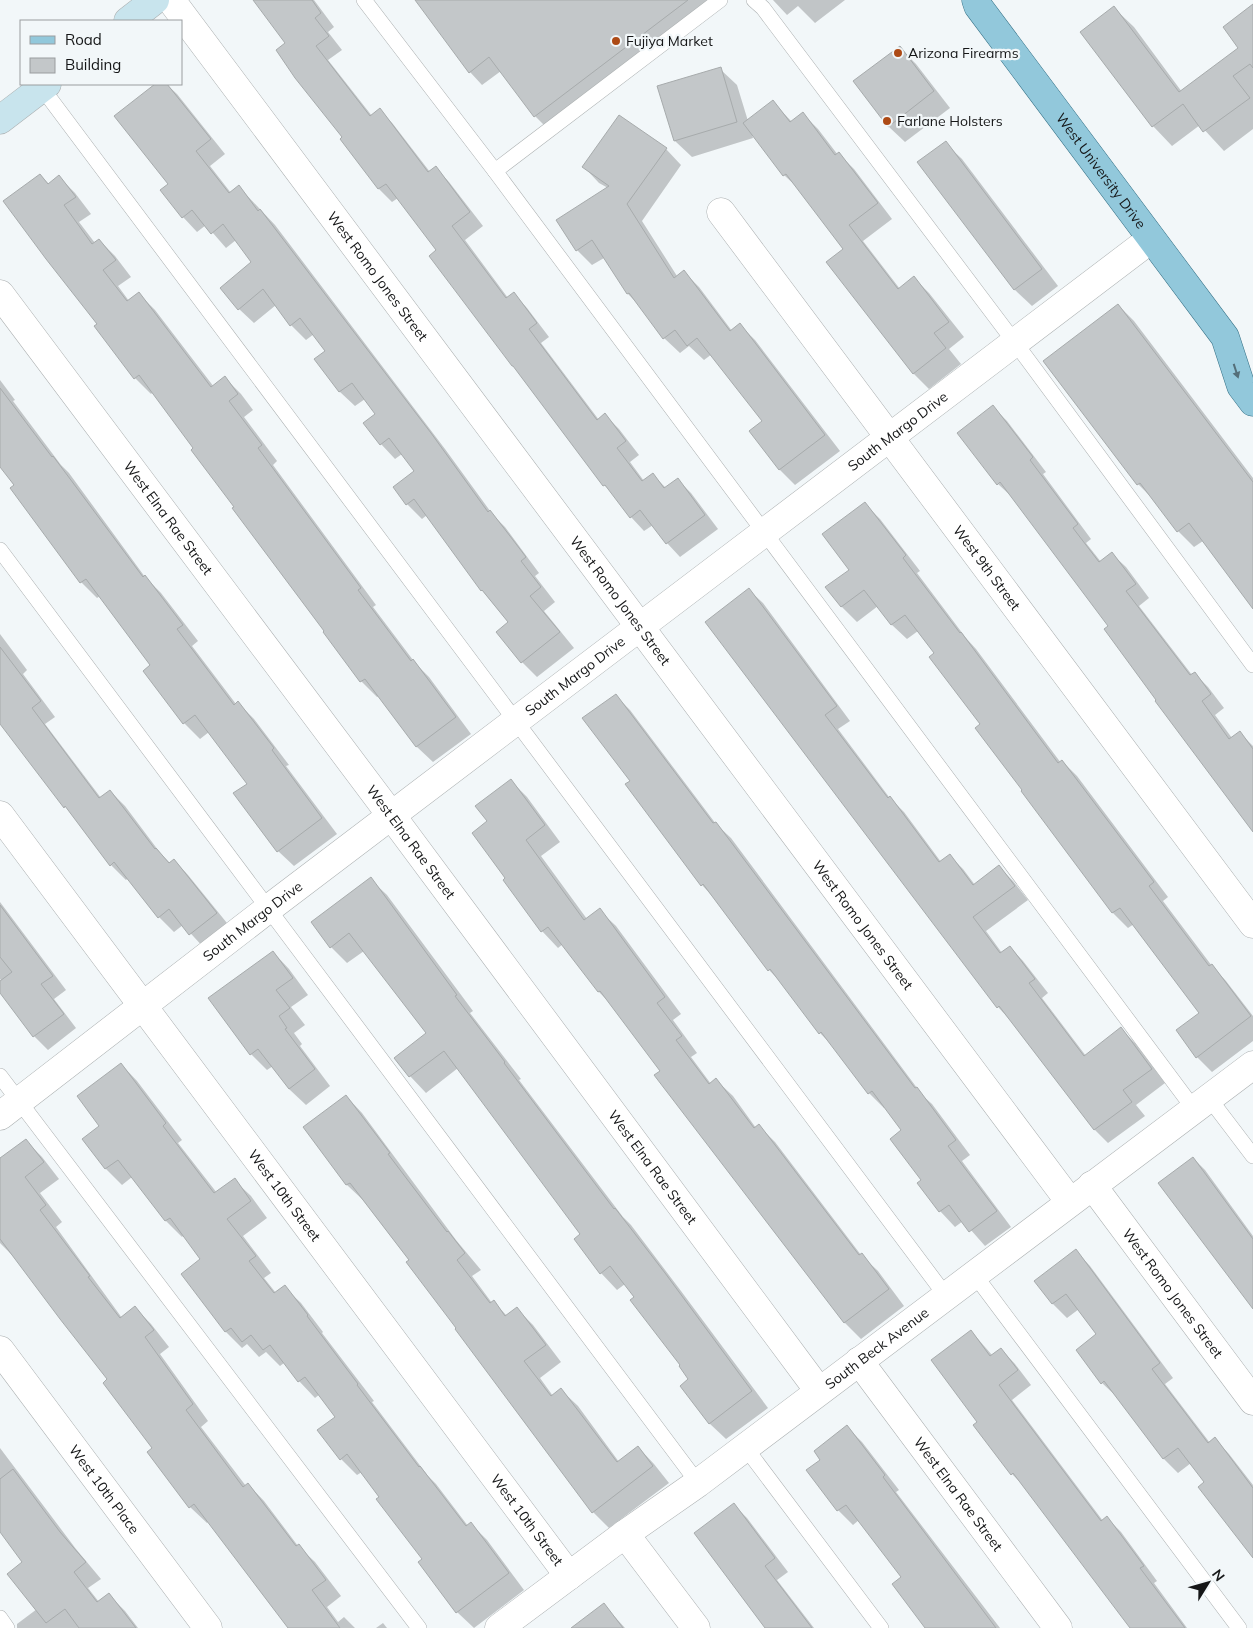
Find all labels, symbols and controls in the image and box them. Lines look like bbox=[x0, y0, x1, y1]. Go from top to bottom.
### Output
legend bbox=[20, 20, 182, 85]
text: Road bbox=[65, 30, 102, 49]
place label: Fujiya Market bbox=[626, 32, 713, 50]
marker: Fujiya Market bbox=[610, 35, 622, 47]
place label: Arizona Firearms bbox=[908, 44, 1019, 62]
marker: Arizona Firearms bbox=[892, 47, 904, 59]
text: Building bbox=[65, 55, 121, 74]
street label: West University Drive bbox=[1052, 109, 1150, 232]
place label: Farlane Holsters bbox=[897, 112, 1003, 130]
marker: Farlane Holsters bbox=[881, 115, 893, 127]
street label: West Romo Jones Street bbox=[323, 208, 432, 345]
one-way arrow bbox=[1233, 364, 1241, 379]
street label: South Margo Drive bbox=[844, 388, 951, 475]
street label: West Elna Rae Street bbox=[120, 457, 217, 579]
street label: West 9th Street bbox=[949, 522, 1024, 614]
street label: West Romo Jones Street bbox=[566, 532, 675, 669]
street label: South Margo Drive bbox=[521, 632, 629, 720]
street label: West Elna Rae Street bbox=[363, 781, 459, 903]
street label: West Romo Jones Street bbox=[809, 857, 917, 993]
street label: South Margo Drive bbox=[199, 877, 306, 965]
street label: West Elna Rae Street bbox=[604, 1106, 701, 1228]
street label: West 10th Street bbox=[244, 1146, 325, 1245]
street label: West Romo Jones Street bbox=[1119, 1225, 1227, 1362]
street label: South Beck Avenue bbox=[821, 1303, 932, 1393]
street label: West Elna Rae Street bbox=[910, 1433, 1007, 1555]
street label: West 10th Place bbox=[65, 1441, 143, 1537]
street label: West 10th Street bbox=[487, 1470, 567, 1569]
north arrow bbox=[1183, 1558, 1233, 1608]
text: N bbox=[1208, 1566, 1229, 1585]

